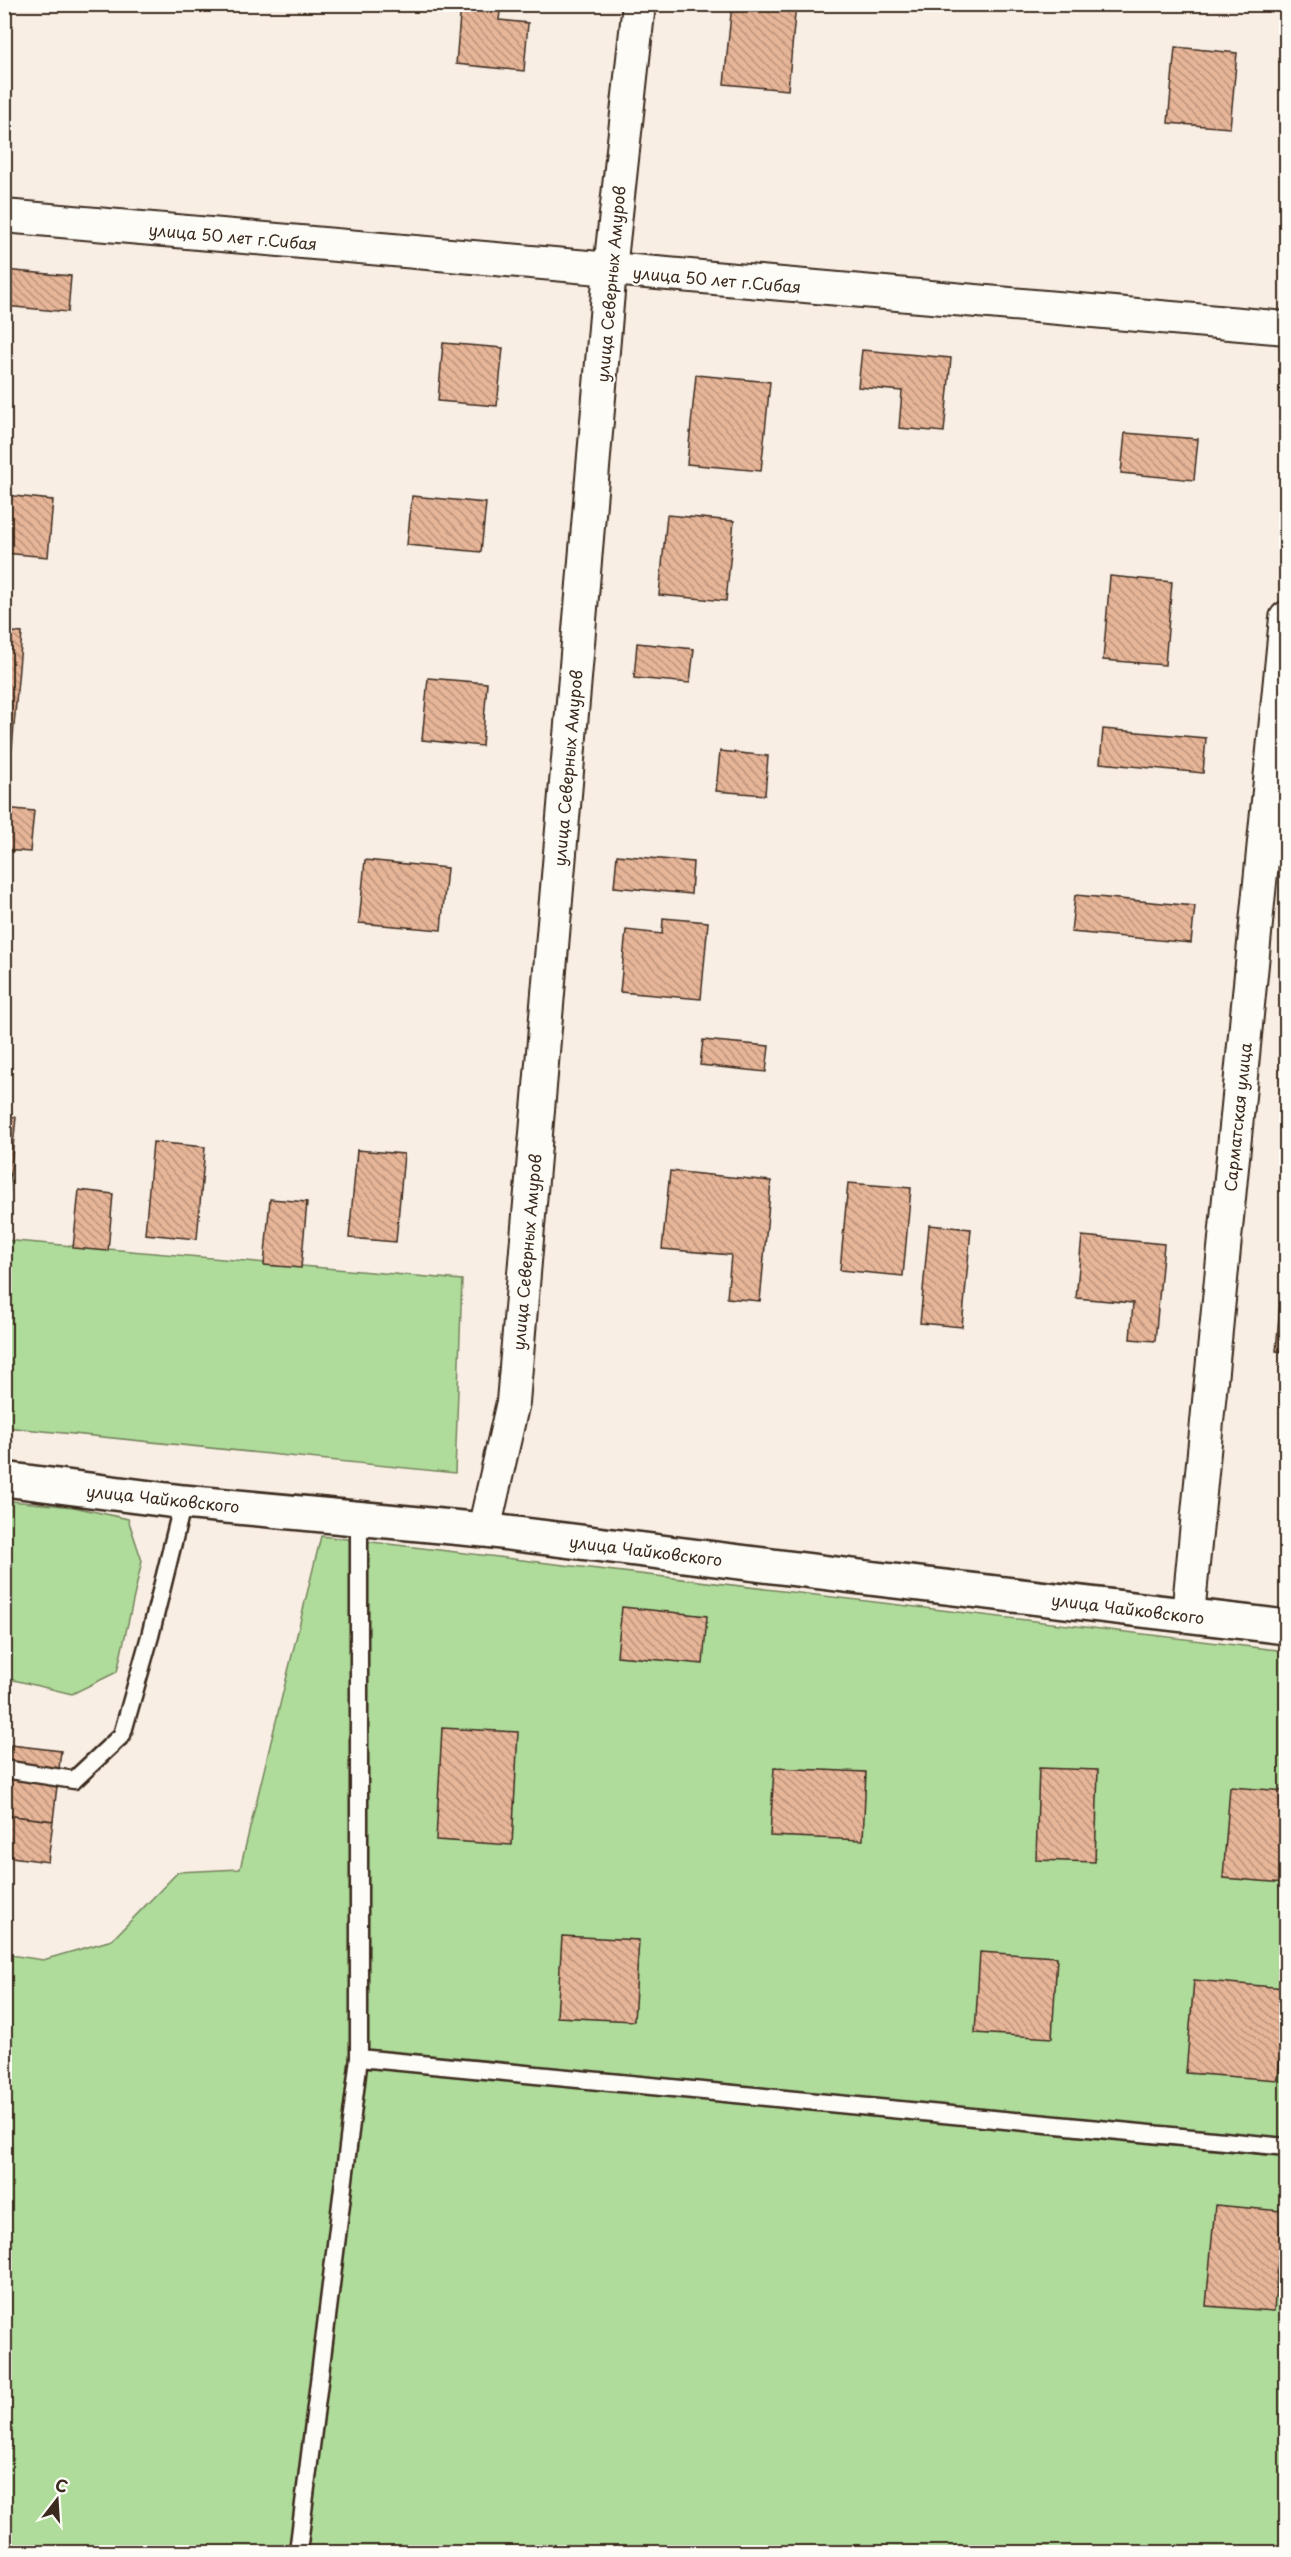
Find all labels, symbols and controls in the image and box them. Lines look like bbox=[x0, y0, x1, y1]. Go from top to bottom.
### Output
street label: улица Северных Амуров bbox=[589, 185, 631, 383]
street label: улица 50 лет г.Сибая bbox=[148, 217, 318, 255]
street label: улица 50 лет г.Сибая bbox=[632, 260, 802, 298]
street label: улица Северных Амуров bbox=[546, 669, 588, 867]
street label: Сарматская улица bbox=[1217, 1041, 1257, 1193]
street label: улица Северных Амуров bbox=[505, 1153, 547, 1351]
street label: улица Чайковского bbox=[85, 1478, 241, 1518]
street label: улица Чайковского bbox=[568, 1529, 724, 1571]
street label: улица Чайковского bbox=[1050, 1587, 1206, 1629]
north arrow bbox=[27, 2470, 87, 2530]
text: С bbox=[52, 2471, 71, 2498]

